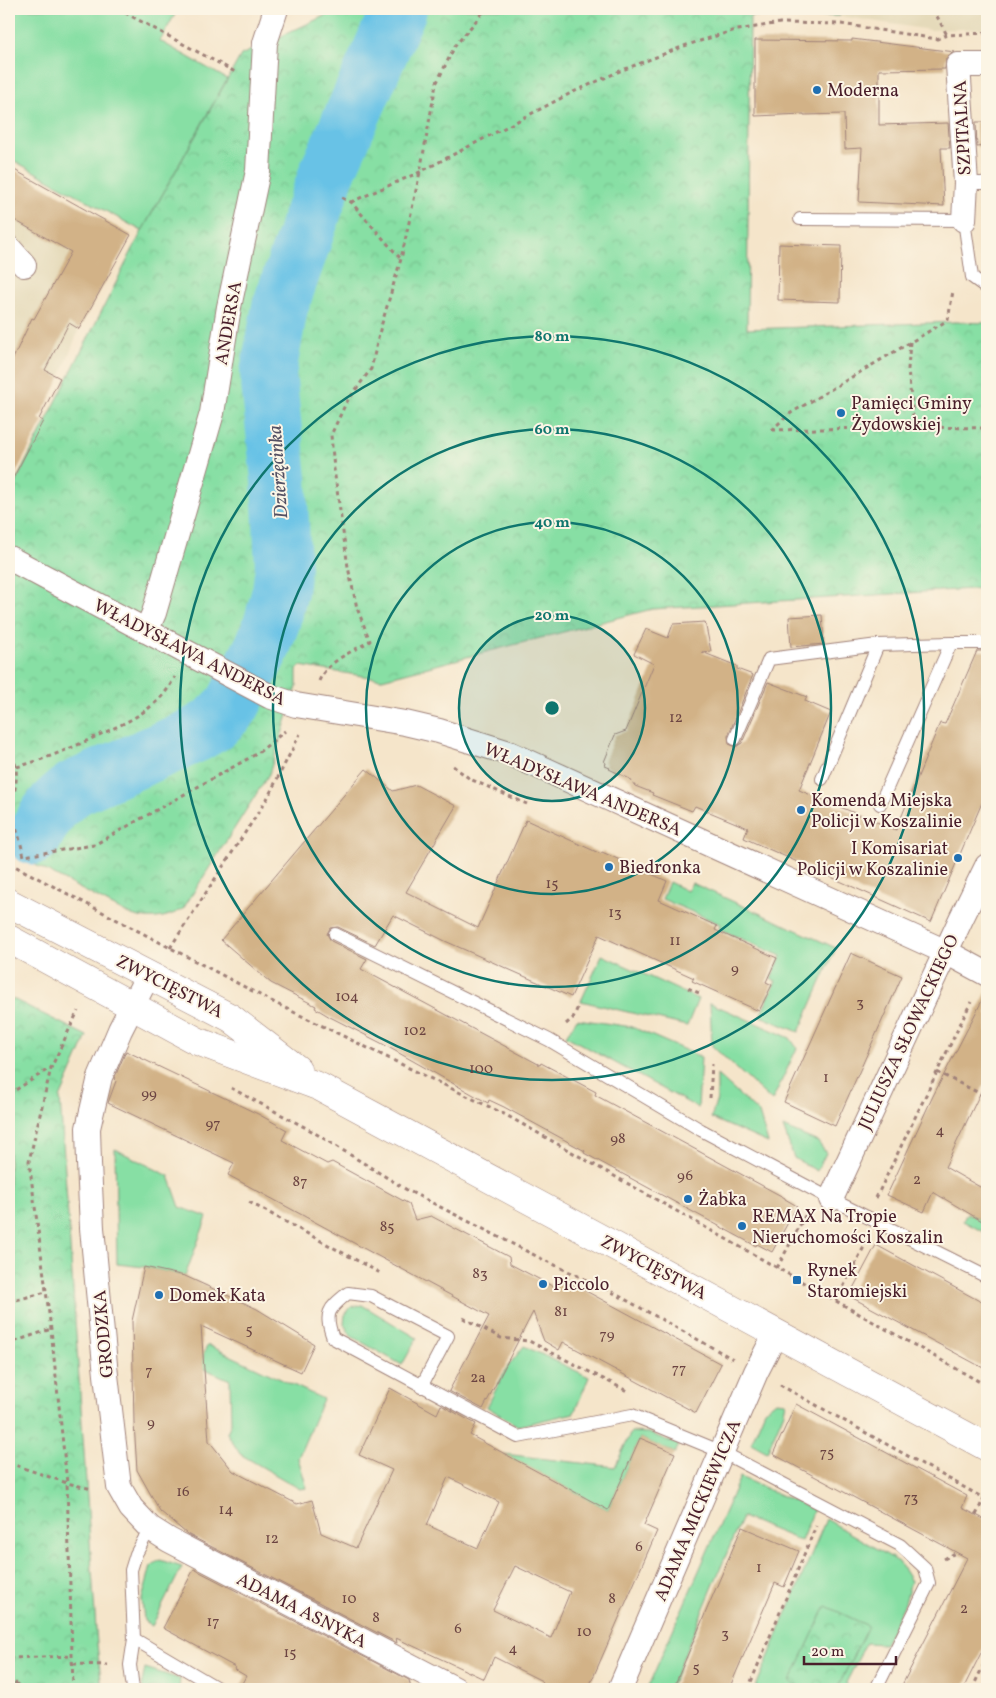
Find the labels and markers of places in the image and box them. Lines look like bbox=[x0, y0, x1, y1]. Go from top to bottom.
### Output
place label: Moderna bbox=[827, 79, 899, 104]
marker: Moderna bbox=[811, 84, 823, 96]
place label: Pamięci Gminy Żydowskiej bbox=[851, 392, 972, 438]
marker: Pamięci Gminy Żydowskiej bbox=[835, 407, 847, 419]
centre of rings bbox=[543, 699, 561, 717]
place label: Komenda Miejska Policji w Koszalinie bbox=[811, 789, 962, 835]
marker: Komenda Miejska Policji w Koszalinie bbox=[795, 804, 807, 816]
place label: I Komisariat Policji w Koszalinie bbox=[797, 837, 948, 883]
marker: I Komisariat Policji w Koszalinie bbox=[952, 852, 964, 864]
place label: Biedronka bbox=[619, 856, 701, 881]
marker: Biedronka bbox=[603, 861, 615, 873]
place label: Żabka bbox=[698, 1188, 747, 1213]
marker: Żabka bbox=[682, 1193, 694, 1205]
place label: REMAX Na Tropie Nieruchomości Koszalin bbox=[752, 1205, 944, 1251]
marker: REMAX Na Tropie Nieruchomości Koszalin bbox=[736, 1220, 748, 1232]
place label: Rynek Staromiejski bbox=[807, 1259, 907, 1305]
place label: Piccolo bbox=[553, 1273, 609, 1298]
marker: Rynek Staromiejski bbox=[791, 1274, 803, 1286]
marker: Piccolo bbox=[537, 1278, 549, 1290]
place label: Domek Kata bbox=[169, 1284, 266, 1309]
marker: Domek Kata bbox=[153, 1289, 165, 1301]

